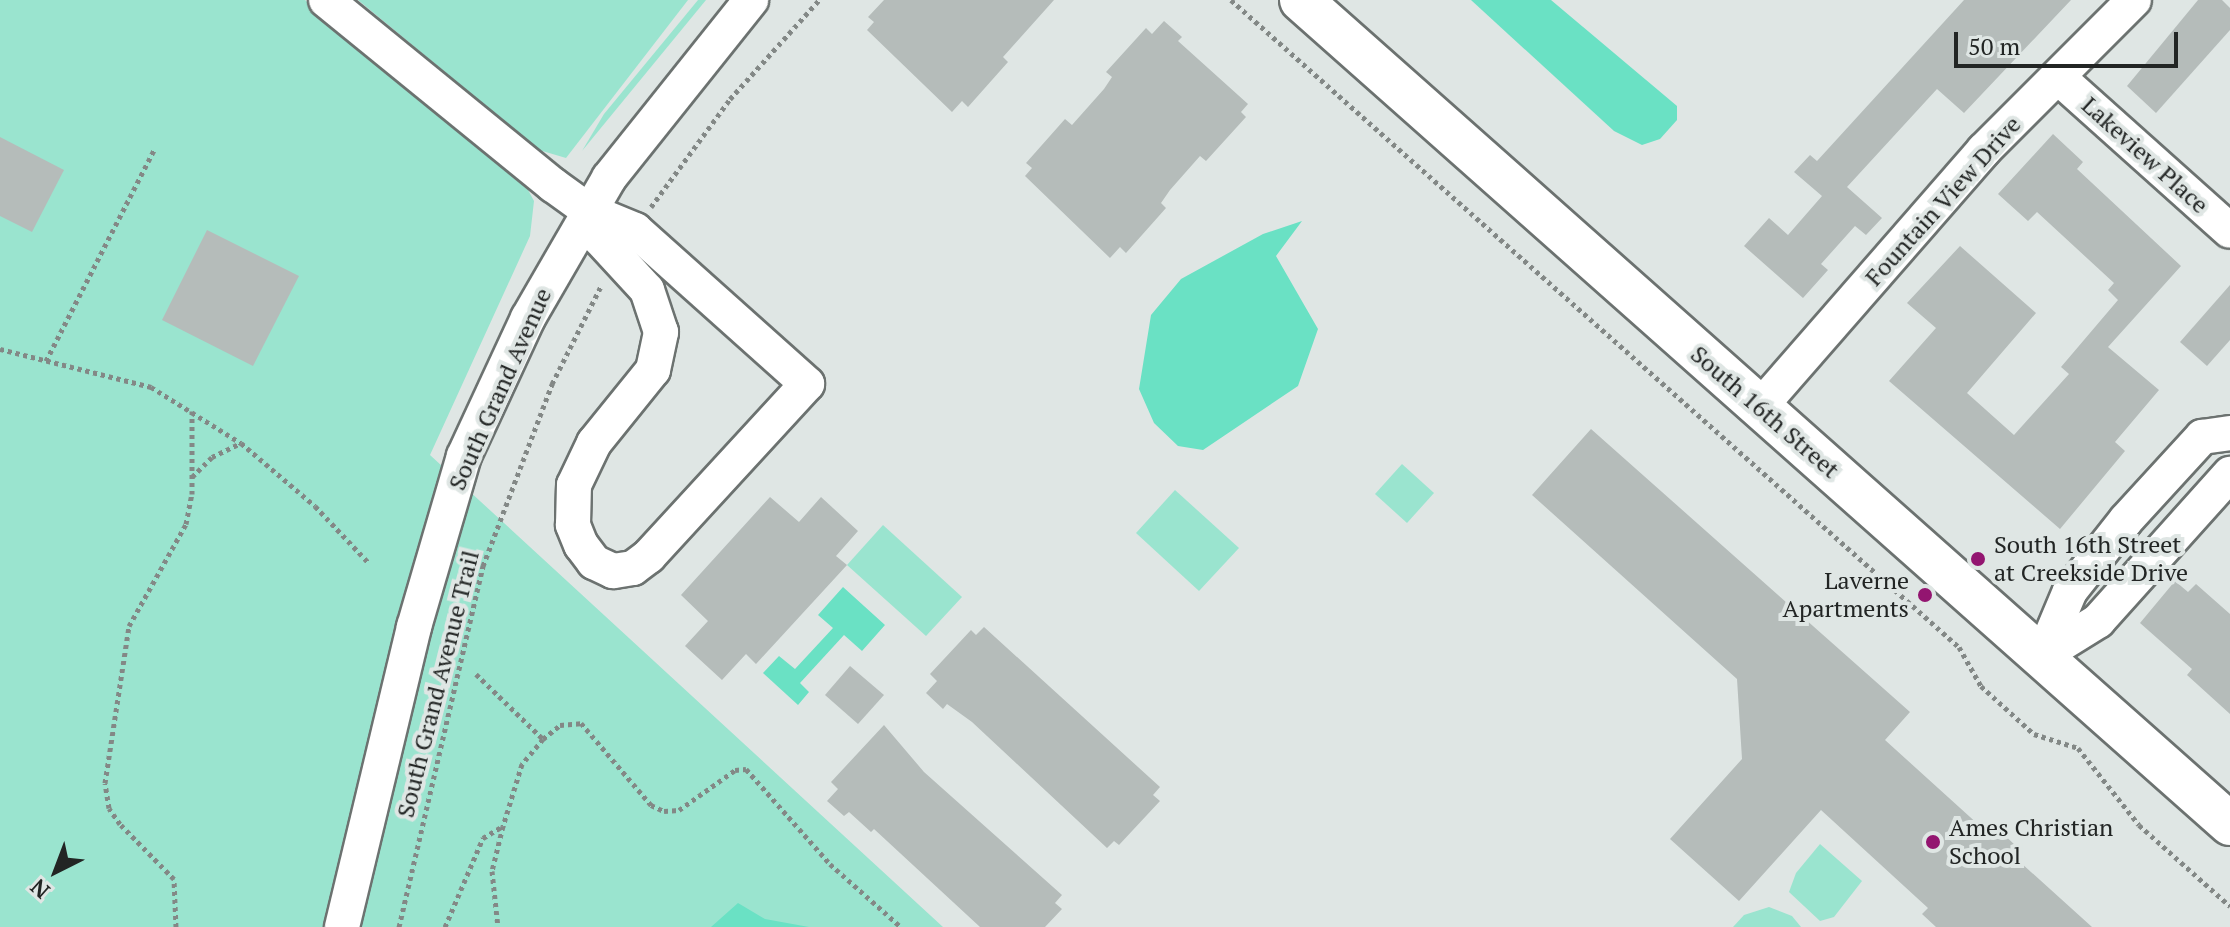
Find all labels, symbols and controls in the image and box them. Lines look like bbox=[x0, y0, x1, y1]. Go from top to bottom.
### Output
scale bar bbox=[1958, 16, 2182, 66]
text: 50 m bbox=[1968, 30, 2020, 62]
street label: Lakeview Place bbox=[2076, 91, 2214, 219]
street label: Fountain View Drive bbox=[1859, 110, 2027, 292]
street label: South Grand Avenue bbox=[442, 283, 558, 495]
street label: South 16th Street bbox=[1685, 340, 1845, 484]
place label: South 16th Street at Creekside Drive bbox=[1994, 531, 2188, 587]
street label: South Grand Avenue Trail bbox=[391, 547, 485, 821]
marker: South 16th Street at Creekside Drive bbox=[1969, 550, 1987, 568]
place label: Laverne Apartments bbox=[1782, 567, 1909, 623]
marker: Laverne Apartments bbox=[1916, 586, 1934, 604]
place label: Ames Christian School bbox=[1949, 814, 2113, 870]
north arrow bbox=[16, 831, 96, 911]
marker: Ames Christian School bbox=[1924, 833, 1942, 851]
text: N bbox=[24, 873, 56, 906]

